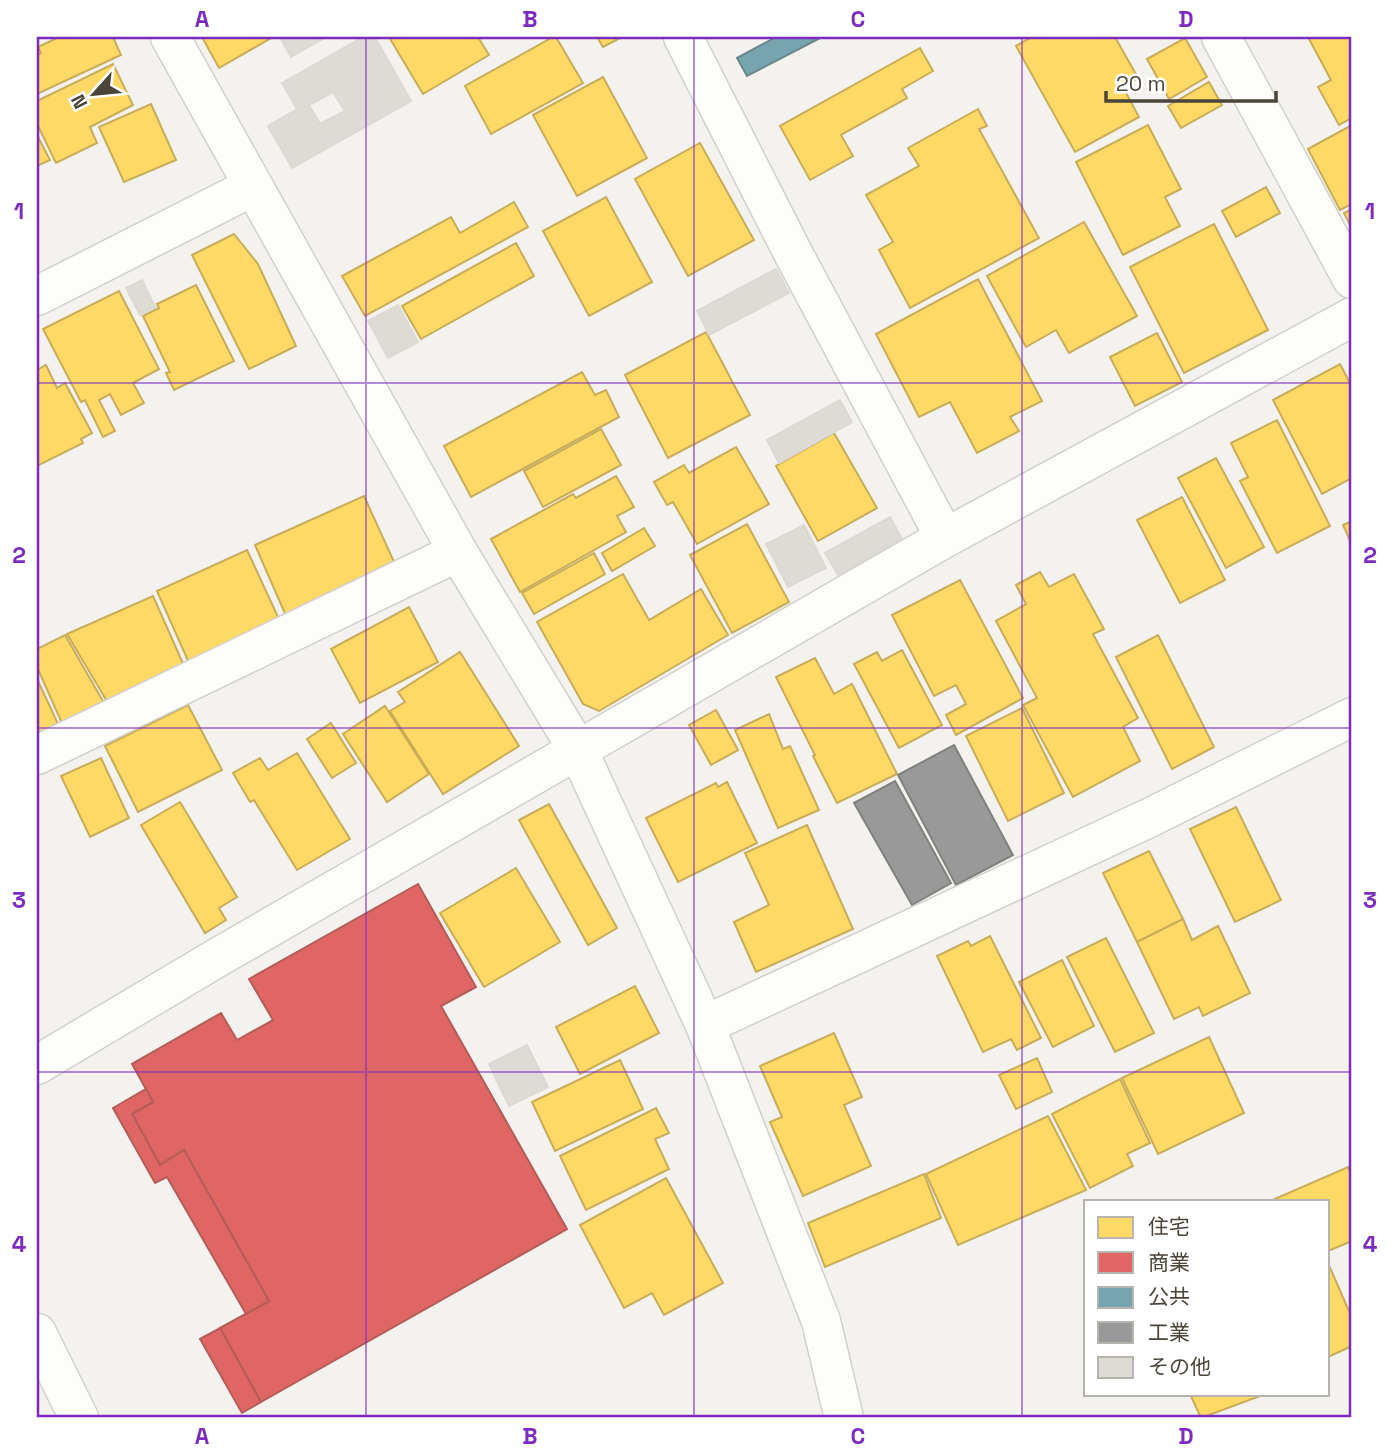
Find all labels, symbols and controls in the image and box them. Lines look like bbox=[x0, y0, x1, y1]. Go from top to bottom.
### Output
text: A bbox=[195, 4, 210, 34]
text: B bbox=[522, 4, 538, 34]
text: C bbox=[851, 4, 865, 34]
text: D bbox=[1178, 4, 1194, 34]
north arrow bbox=[60, 60, 130, 130]
scale bar bbox=[1106, 60, 1275, 104]
text: 20 m bbox=[1116, 70, 1166, 97]
text: N bbox=[65, 90, 93, 113]
text: 1 bbox=[14, 196, 24, 226]
text: 1 bbox=[1365, 196, 1375, 226]
text: 2 bbox=[12, 540, 26, 570]
text: 2 bbox=[1363, 540, 1377, 570]
text: 3 bbox=[12, 885, 26, 915]
text: 3 bbox=[1363, 885, 1377, 915]
legend bbox=[1084, 1200, 1330, 1396]
text: 住宅 bbox=[1148, 1213, 1190, 1240]
text: 4 bbox=[12, 1229, 27, 1259]
text: 4 bbox=[1363, 1229, 1378, 1259]
text: 商業 bbox=[1148, 1249, 1190, 1276]
text: 公共 bbox=[1148, 1283, 1190, 1310]
text: 工業 bbox=[1148, 1319, 1190, 1346]
text: その他 bbox=[1148, 1353, 1211, 1380]
text: A bbox=[195, 1421, 210, 1451]
text: B bbox=[522, 1421, 538, 1451]
text: C bbox=[851, 1421, 865, 1451]
text: D bbox=[1178, 1421, 1194, 1451]

